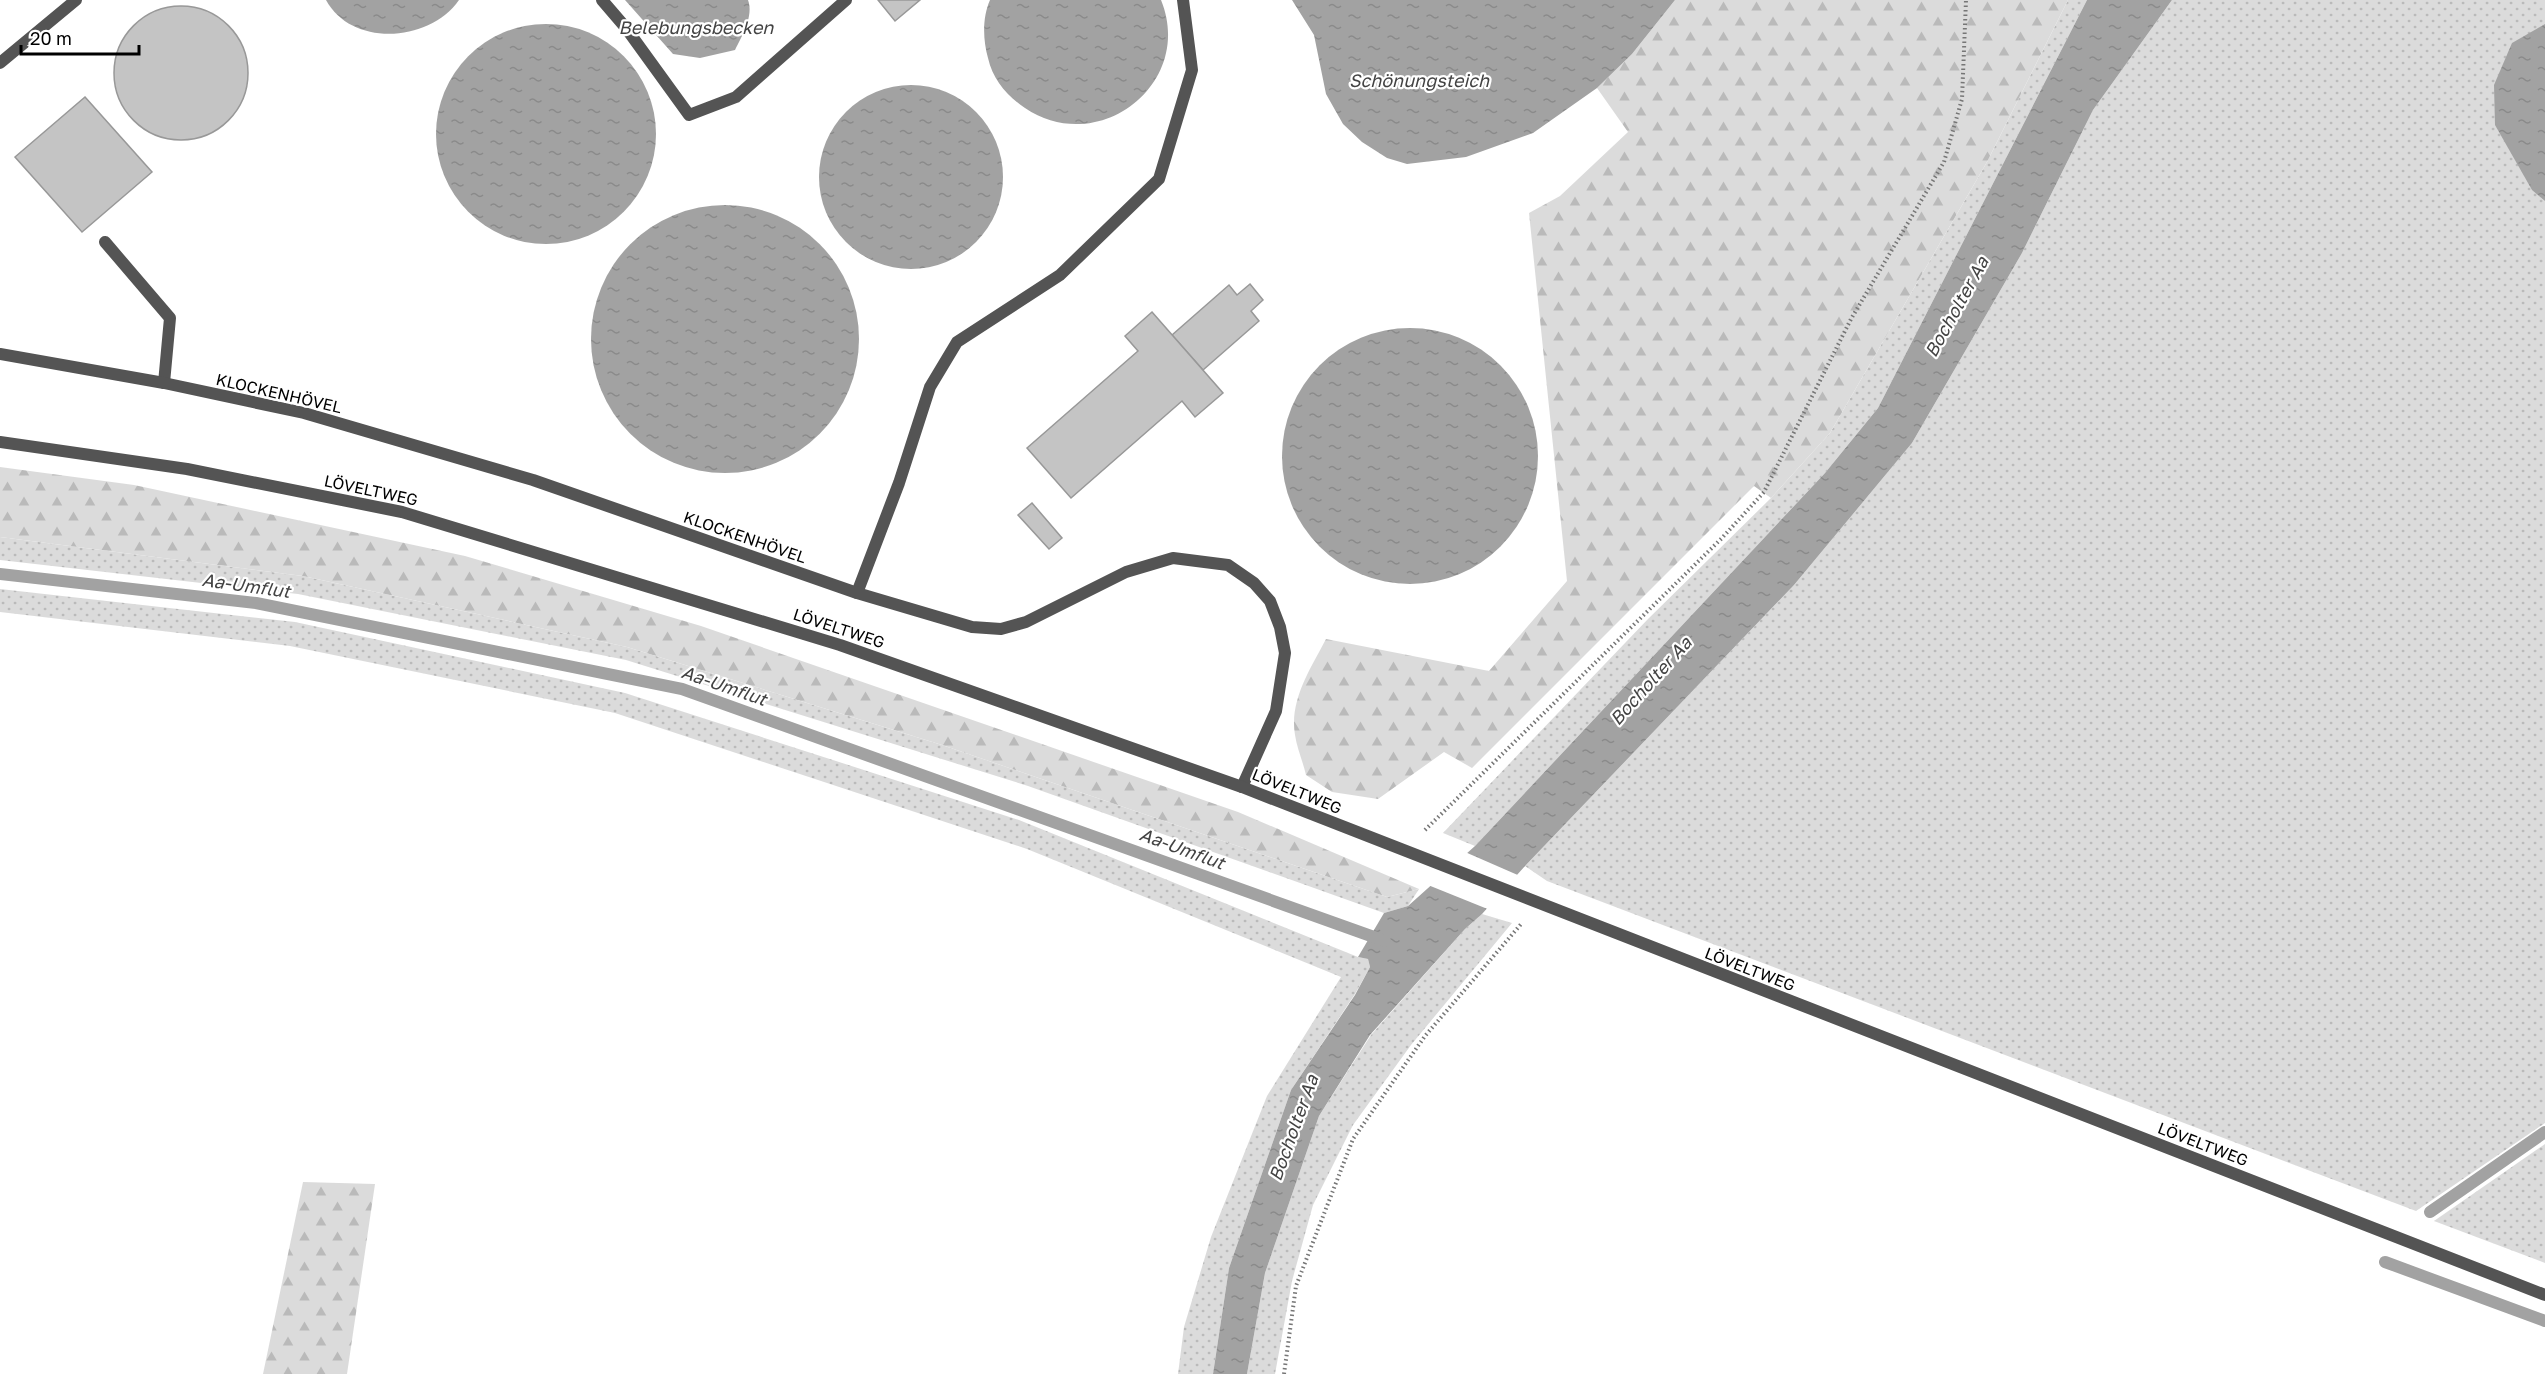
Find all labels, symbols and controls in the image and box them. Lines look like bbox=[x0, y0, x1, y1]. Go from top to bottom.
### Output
water label: Belebungsbecken bbox=[619, 16, 774, 38]
scale bar bbox=[21, 18, 140, 56]
text: 20 m bbox=[30, 27, 72, 49]
water label: Schönungsteich bbox=[1349, 69, 1490, 91]
water label: Bocholter Aa bbox=[1920, 252, 1993, 361]
street label: KLOCKENHÖVEL bbox=[214, 369, 344, 417]
street label: LÖVELTWEG bbox=[322, 470, 420, 510]
street label: KLOCKENHÖVEL bbox=[681, 507, 809, 567]
water label: Aa-Umflut bbox=[201, 568, 293, 602]
street label: LÖVELTWEG bbox=[791, 604, 887, 652]
water label: Bocholter Aa bbox=[1605, 631, 1696, 729]
water label: Aa-Umflut bbox=[679, 660, 771, 710]
street label: LÖVELTWEG bbox=[1249, 764, 1345, 818]
water label: Aa-Umflut bbox=[1137, 823, 1229, 874]
street label: LÖVELTWEG bbox=[1702, 943, 1798, 995]
water label: Bocholter Aa bbox=[1264, 1071, 1323, 1184]
street label: LÖVELTWEG bbox=[2155, 1118, 2251, 1170]

